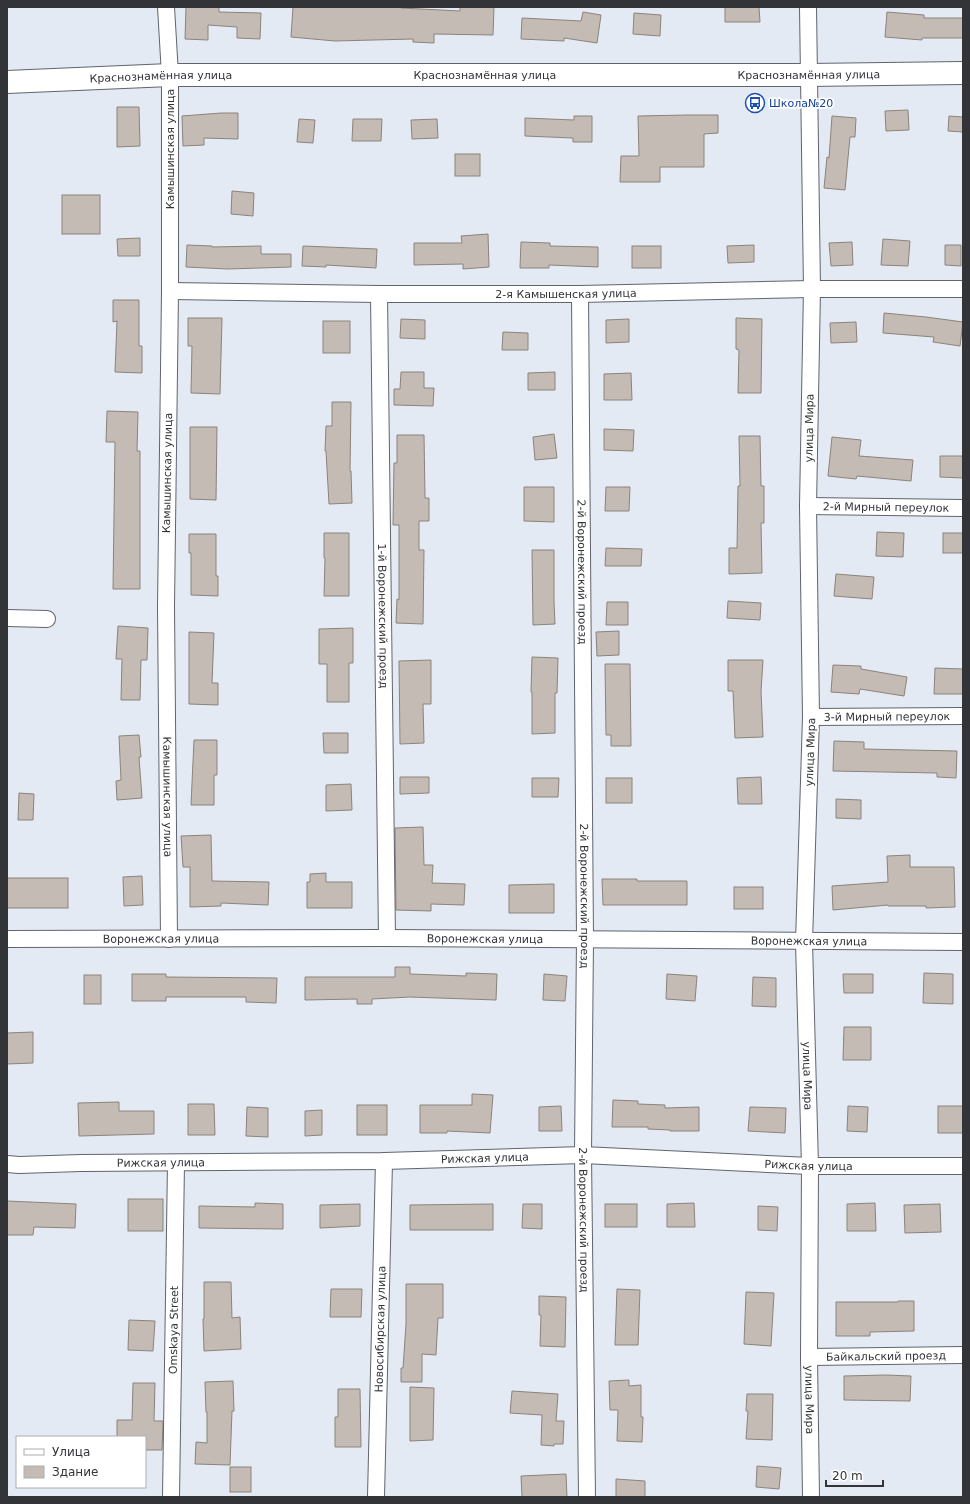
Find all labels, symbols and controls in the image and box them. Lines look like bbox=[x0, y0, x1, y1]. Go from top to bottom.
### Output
street label: Краснознамённая улица bbox=[738, 68, 880, 82]
street label: Краснознамённая улица bbox=[89, 69, 232, 85]
street label: Краснознамённая улица bbox=[414, 69, 556, 82]
street label: Камышинская улица bbox=[164, 89, 177, 209]
bus stop icon: Школа№20 bbox=[744, 92, 766, 114]
place label: Школа№20 bbox=[769, 97, 833, 110]
street label: 2-я Камышенская улица bbox=[495, 287, 637, 301]
street label: улица Мира bbox=[802, 394, 817, 463]
street label: Камышинская улица bbox=[160, 413, 175, 533]
street label: 2-й Воронежский проезд bbox=[575, 499, 589, 645]
street label: 2-й Мирный переулок bbox=[823, 500, 950, 515]
street label: 1-й Воронежский проезд bbox=[375, 543, 390, 689]
street label: 3-й Мирный переулок bbox=[824, 710, 951, 724]
street label: улица Мира bbox=[803, 717, 818, 787]
street label: Камышинская улица bbox=[160, 737, 174, 857]
street label: 2-й Воронежский проезд bbox=[577, 823, 591, 969]
street label: Воронежская улица bbox=[103, 932, 219, 946]
street label: Воронежская улица bbox=[427, 932, 543, 946]
street label: Воронежская улица bbox=[751, 935, 867, 948]
street label: улица Мира bbox=[800, 1041, 815, 1110]
street label: 2-й Воронежский проезд bbox=[576, 1147, 591, 1293]
street label: Рижская улица bbox=[441, 1151, 529, 1166]
street label: Рижская улица bbox=[117, 1156, 205, 1170]
street label: Рижская улица bbox=[764, 1158, 853, 1173]
street label: Новосибирская улица bbox=[372, 1265, 389, 1393]
street label: Omskaya Street bbox=[167, 1285, 181, 1374]
street label: Байкальский проезд bbox=[826, 1349, 947, 1364]
street label: улица Мира bbox=[802, 1365, 816, 1434]
legend bbox=[16, 1436, 146, 1488]
text: Улица bbox=[52, 1445, 90, 1459]
scale bar bbox=[826, 1462, 883, 1488]
text: Здание bbox=[52, 1465, 98, 1479]
text: 20 m bbox=[832, 1469, 863, 1483]

